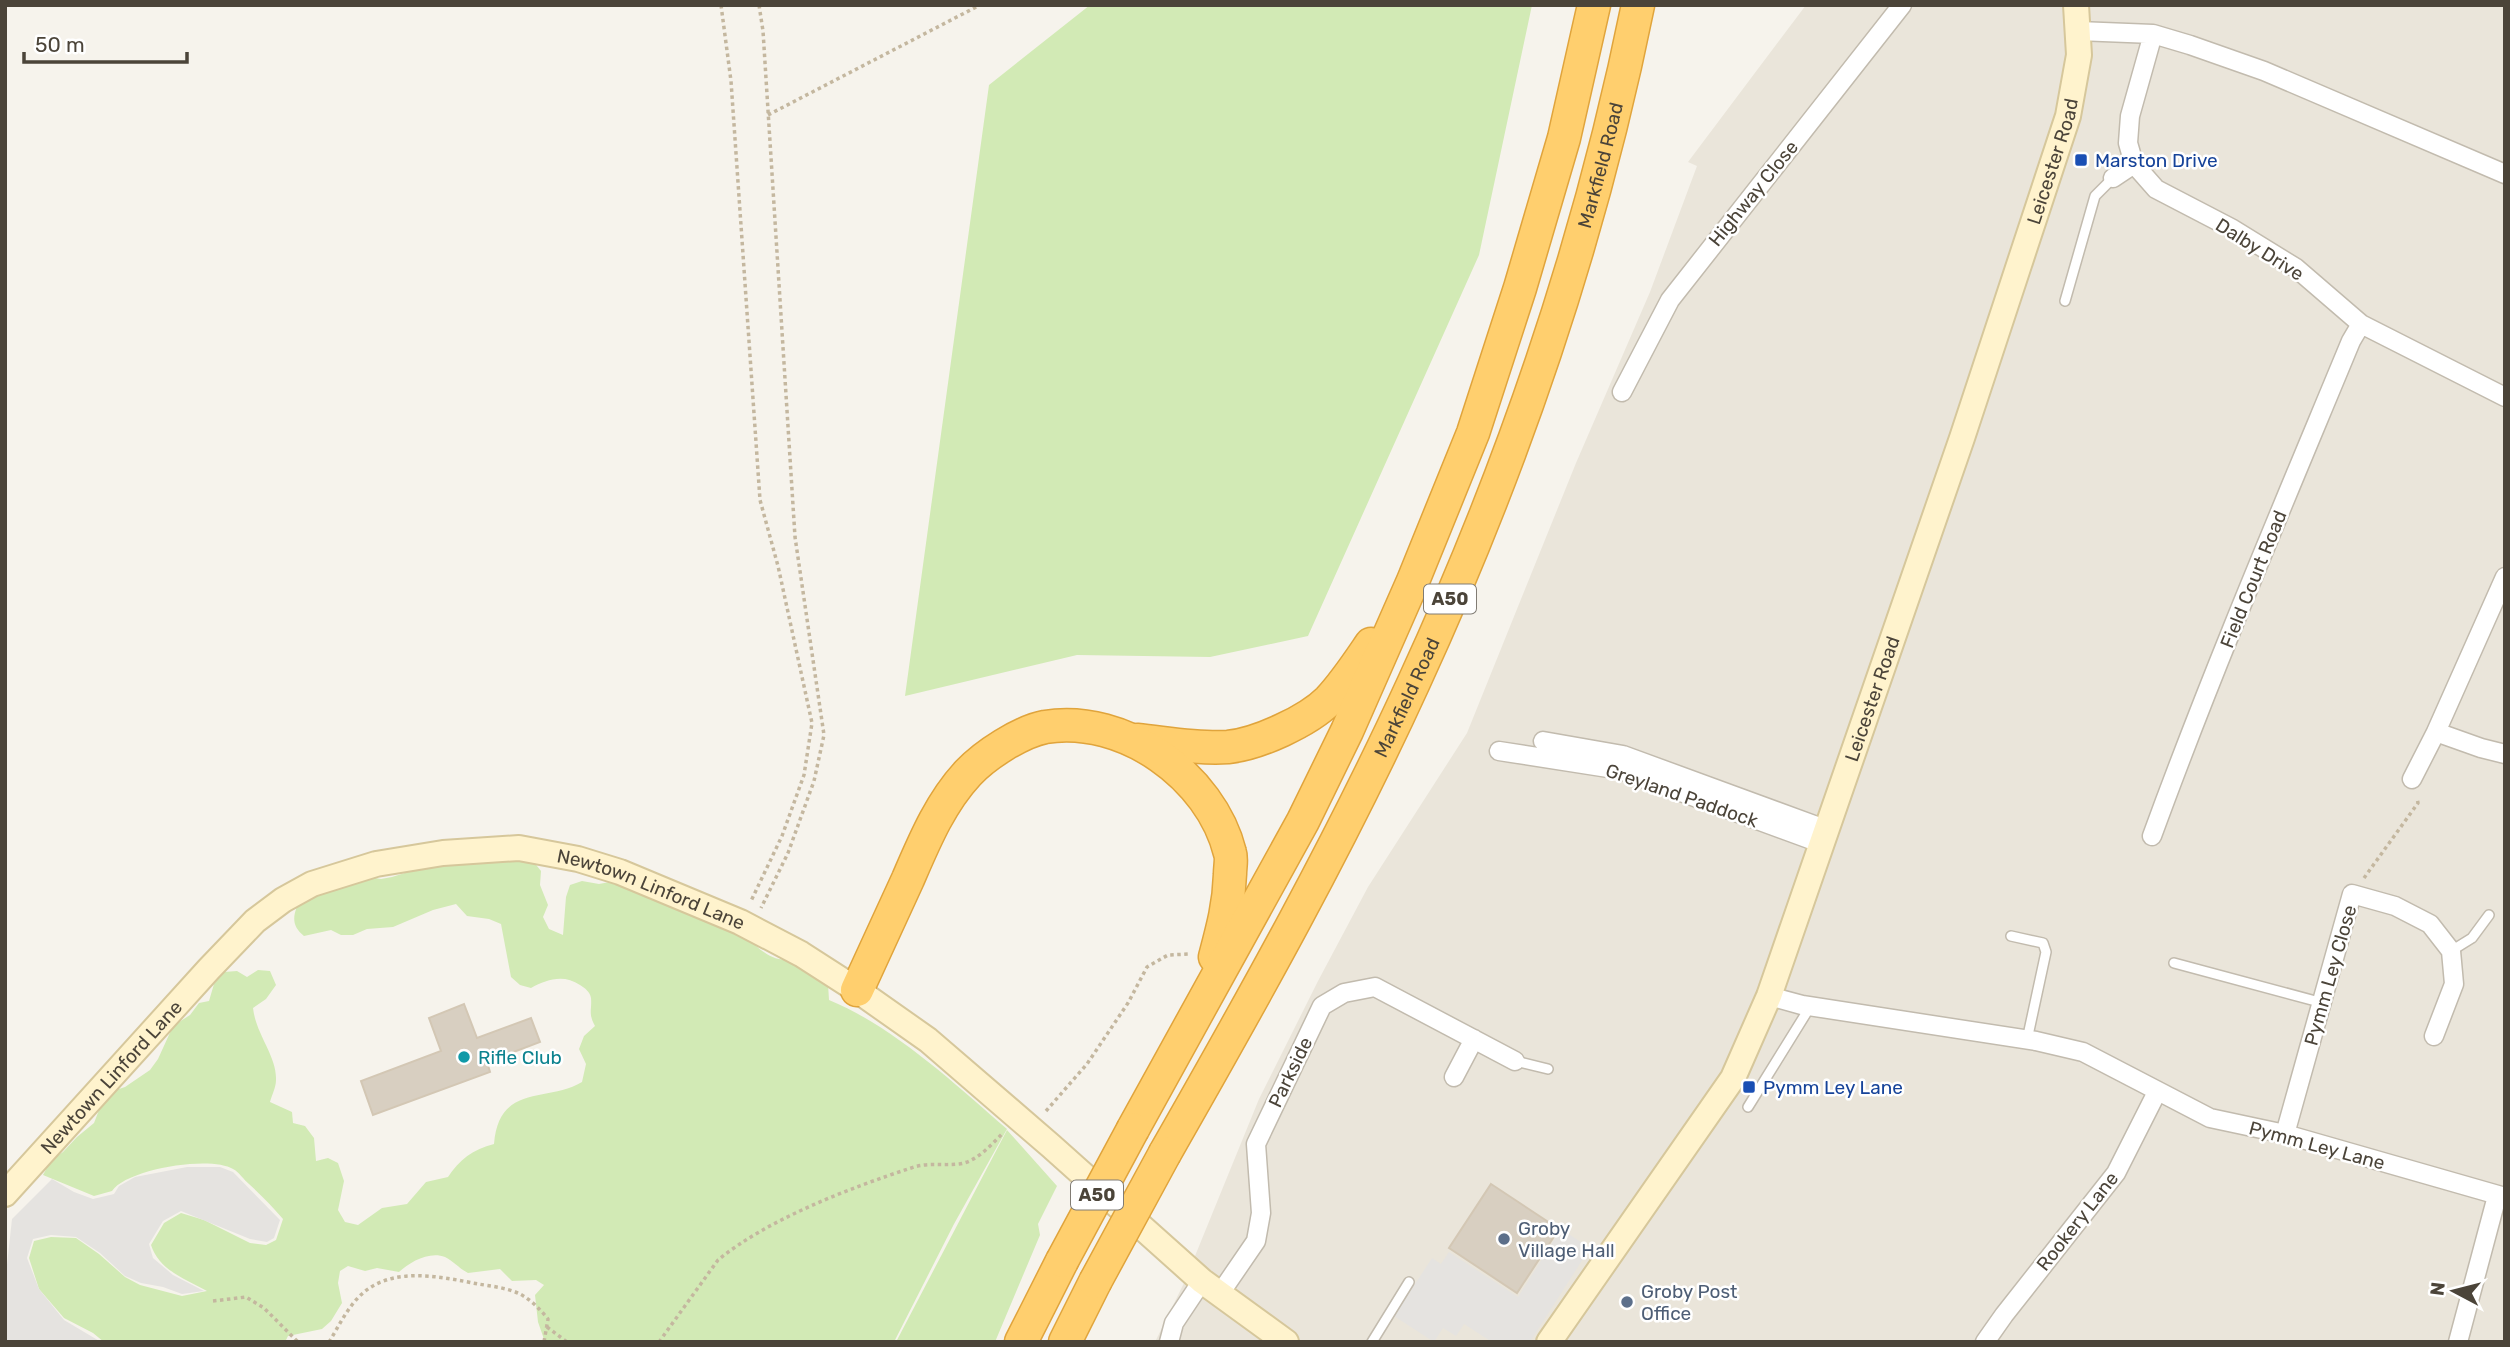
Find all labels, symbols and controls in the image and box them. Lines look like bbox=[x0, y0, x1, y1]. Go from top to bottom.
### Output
scale bar bbox=[24, 21, 187, 65]
text: 50 m bbox=[35, 32, 85, 57]
street label: Leicester Road bbox=[2022, 97, 2083, 227]
street label: Markfield Road bbox=[1573, 100, 1628, 231]
street label: Highway Close bbox=[1704, 136, 1803, 251]
place label: Marston Drive bbox=[2095, 149, 2218, 172]
marker: Marston Drive bbox=[2073, 152, 2089, 168]
street label: Dalby Drive bbox=[2211, 213, 2308, 286]
street label: Field Court Road bbox=[2215, 507, 2292, 651]
road number: A50 bbox=[1424, 584, 1476, 614]
street label: Leicester Road bbox=[1840, 633, 1905, 765]
street label: Markfield Road bbox=[1369, 634, 1445, 761]
street label: Greyland Paddock bbox=[1603, 759, 1761, 832]
street label: Newtown Linford Lane bbox=[555, 844, 748, 935]
street label: Pymm Ley Close bbox=[2299, 902, 2362, 1048]
street label: Newtown Linford Lane bbox=[36, 996, 187, 1159]
street label: Parkside bbox=[1264, 1033, 1317, 1111]
place label: Rifle Club bbox=[478, 1046, 562, 1069]
marker: Rifle Club bbox=[456, 1049, 472, 1065]
place label: Pymm Ley Lane bbox=[1763, 1076, 1903, 1099]
marker: Pymm Ley Lane bbox=[1741, 1079, 1757, 1095]
street label: Pymm Ley Lane bbox=[2246, 1116, 2387, 1175]
street label: Rookery Lane bbox=[2032, 1167, 2123, 1275]
road number: A50 bbox=[1071, 1180, 1123, 1210]
place label: Groby Village Hall bbox=[1518, 1217, 1615, 1262]
marker: Groby Village Hall bbox=[1496, 1231, 1512, 1247]
north arrow bbox=[2419, 1256, 2489, 1326]
place label: Groby Post Office bbox=[1641, 1280, 1738, 1325]
text: N bbox=[2425, 1281, 2450, 1297]
marker: Groby Post Office bbox=[1619, 1294, 1635, 1310]

